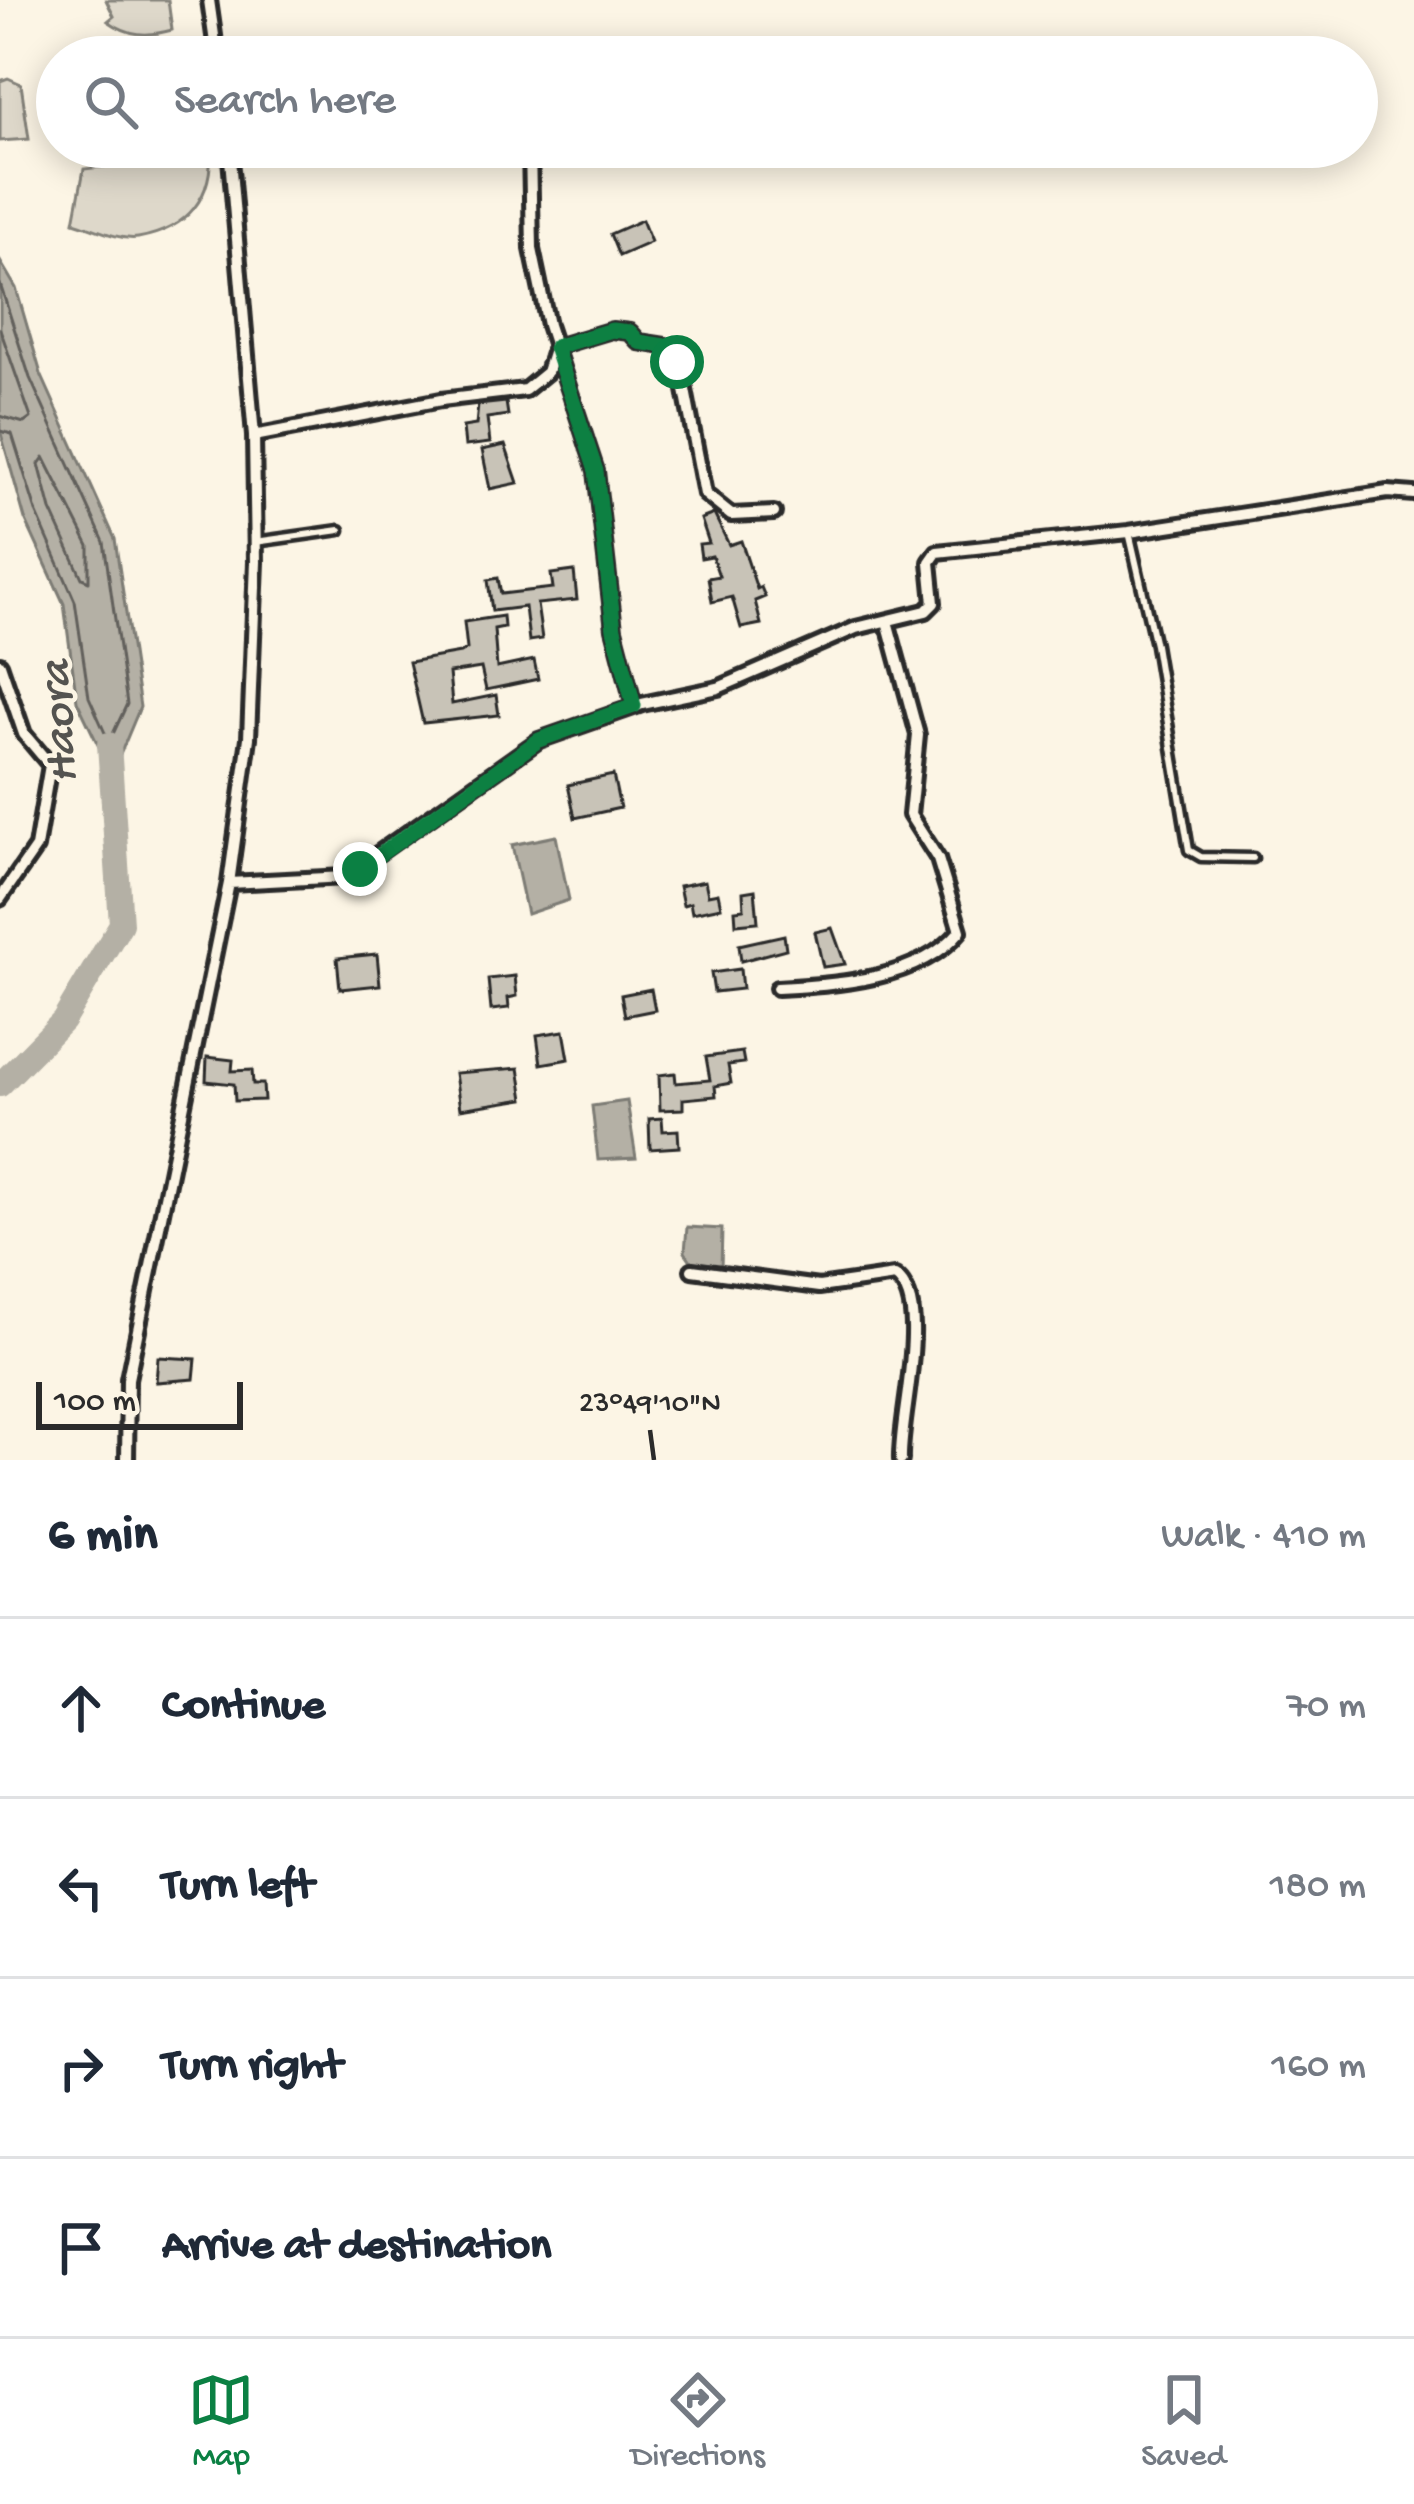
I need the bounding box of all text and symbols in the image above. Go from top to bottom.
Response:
search box [36,36,1378,168]
icon: search [78,69,144,135]
text: Search here [174,76,396,129]
route start [650,335,704,389]
water label: Haora [30,657,96,785]
route end [333,842,387,896]
scale bar [36,1376,243,1429]
text: 100 m [54,1384,136,1422]
text: 23°49'10"N [579,1388,721,1423]
text: 6 min [48,1508,157,1568]
text: Walk · 410 m [1161,1515,1366,1561]
icon: ahead [48,1675,114,1741]
text: Continue [162,1681,325,1734]
text: 70 m [1287,1685,1366,1731]
icon: left [48,1855,114,1921]
text: Turn left [162,1861,314,1914]
text: 180 m [1270,1865,1366,1911]
icon: right [48,2035,114,2101]
text: Turn right [162,2041,342,2094]
text: 160 m [1271,2045,1366,2091]
icon: arrive [48,2215,114,2281]
text: Arrive at destination [162,2221,551,2274]
tab: Map [188,2367,254,2477]
tab: Directions [631,2367,765,2477]
tab: Saved [1141,2367,1226,2477]

